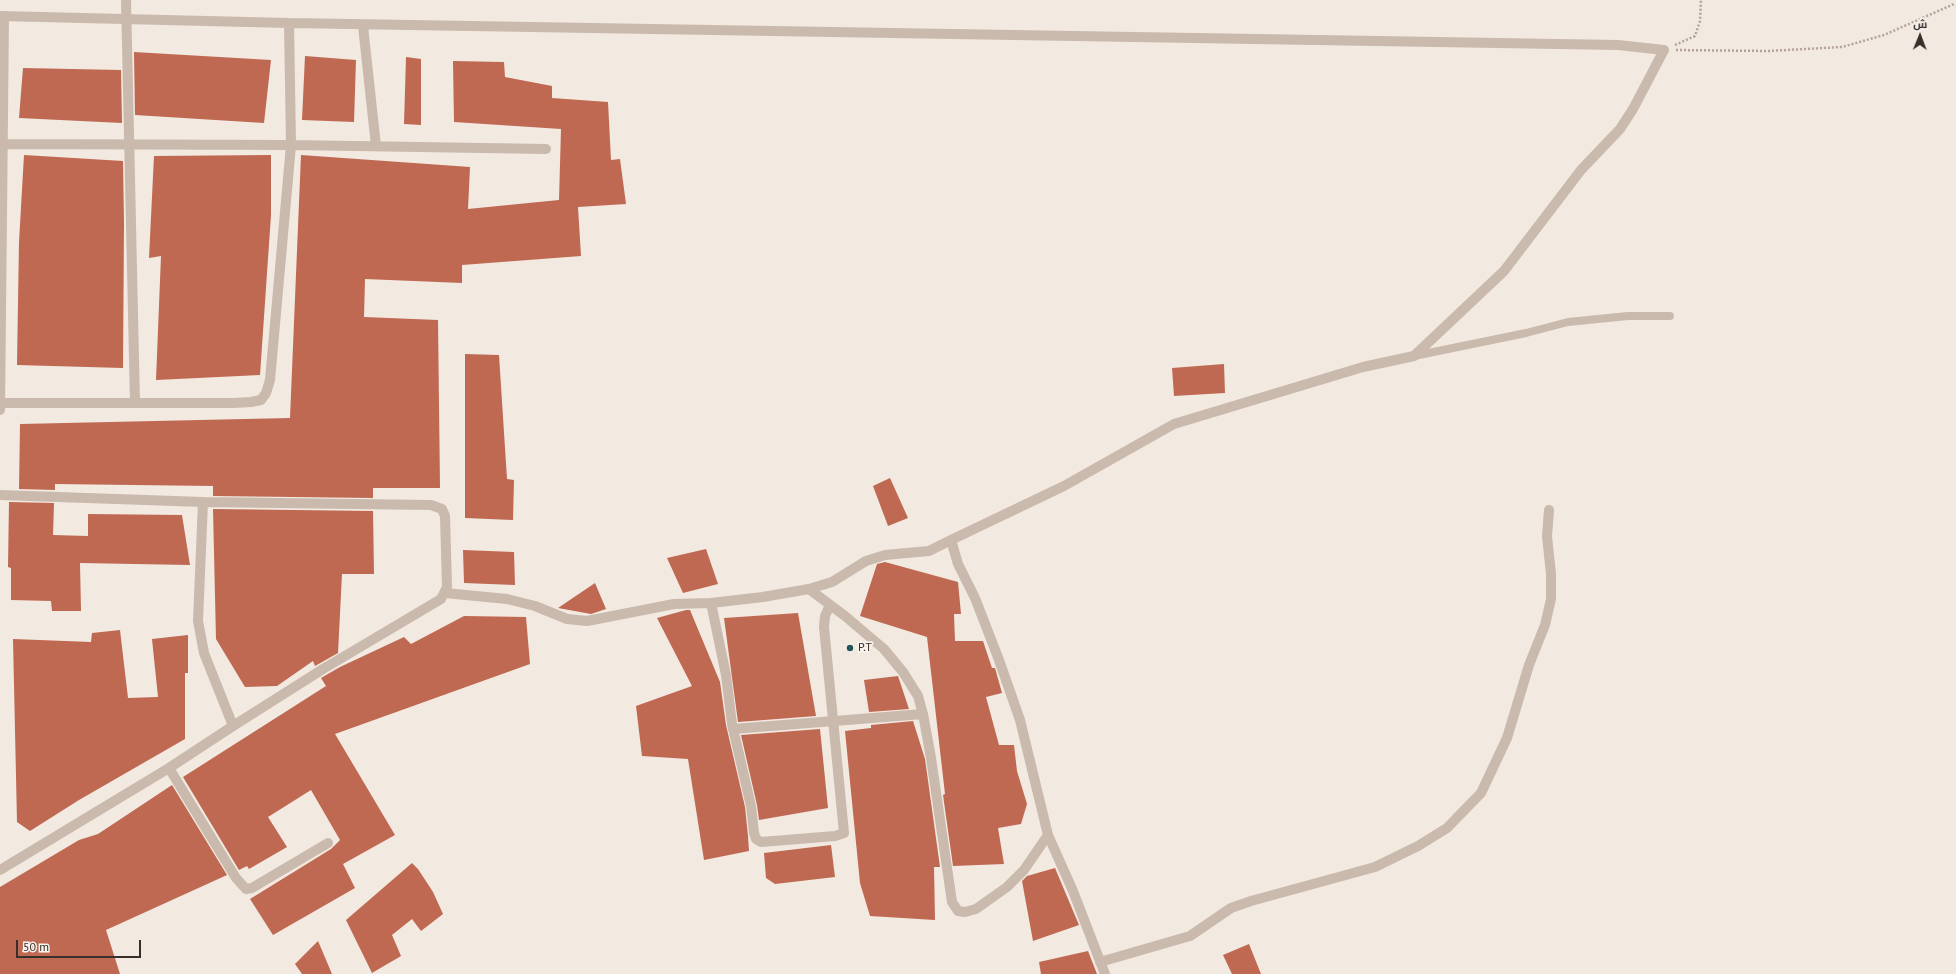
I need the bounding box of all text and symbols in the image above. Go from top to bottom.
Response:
north arrow [1900,16,1940,56]
text: ش [1913,17,1927,31]
place label: P.T [858,641,872,655]
marker: P.T [845,643,855,653]
scale bar [18,932,143,958]
text: 50 m [23,939,49,954]

